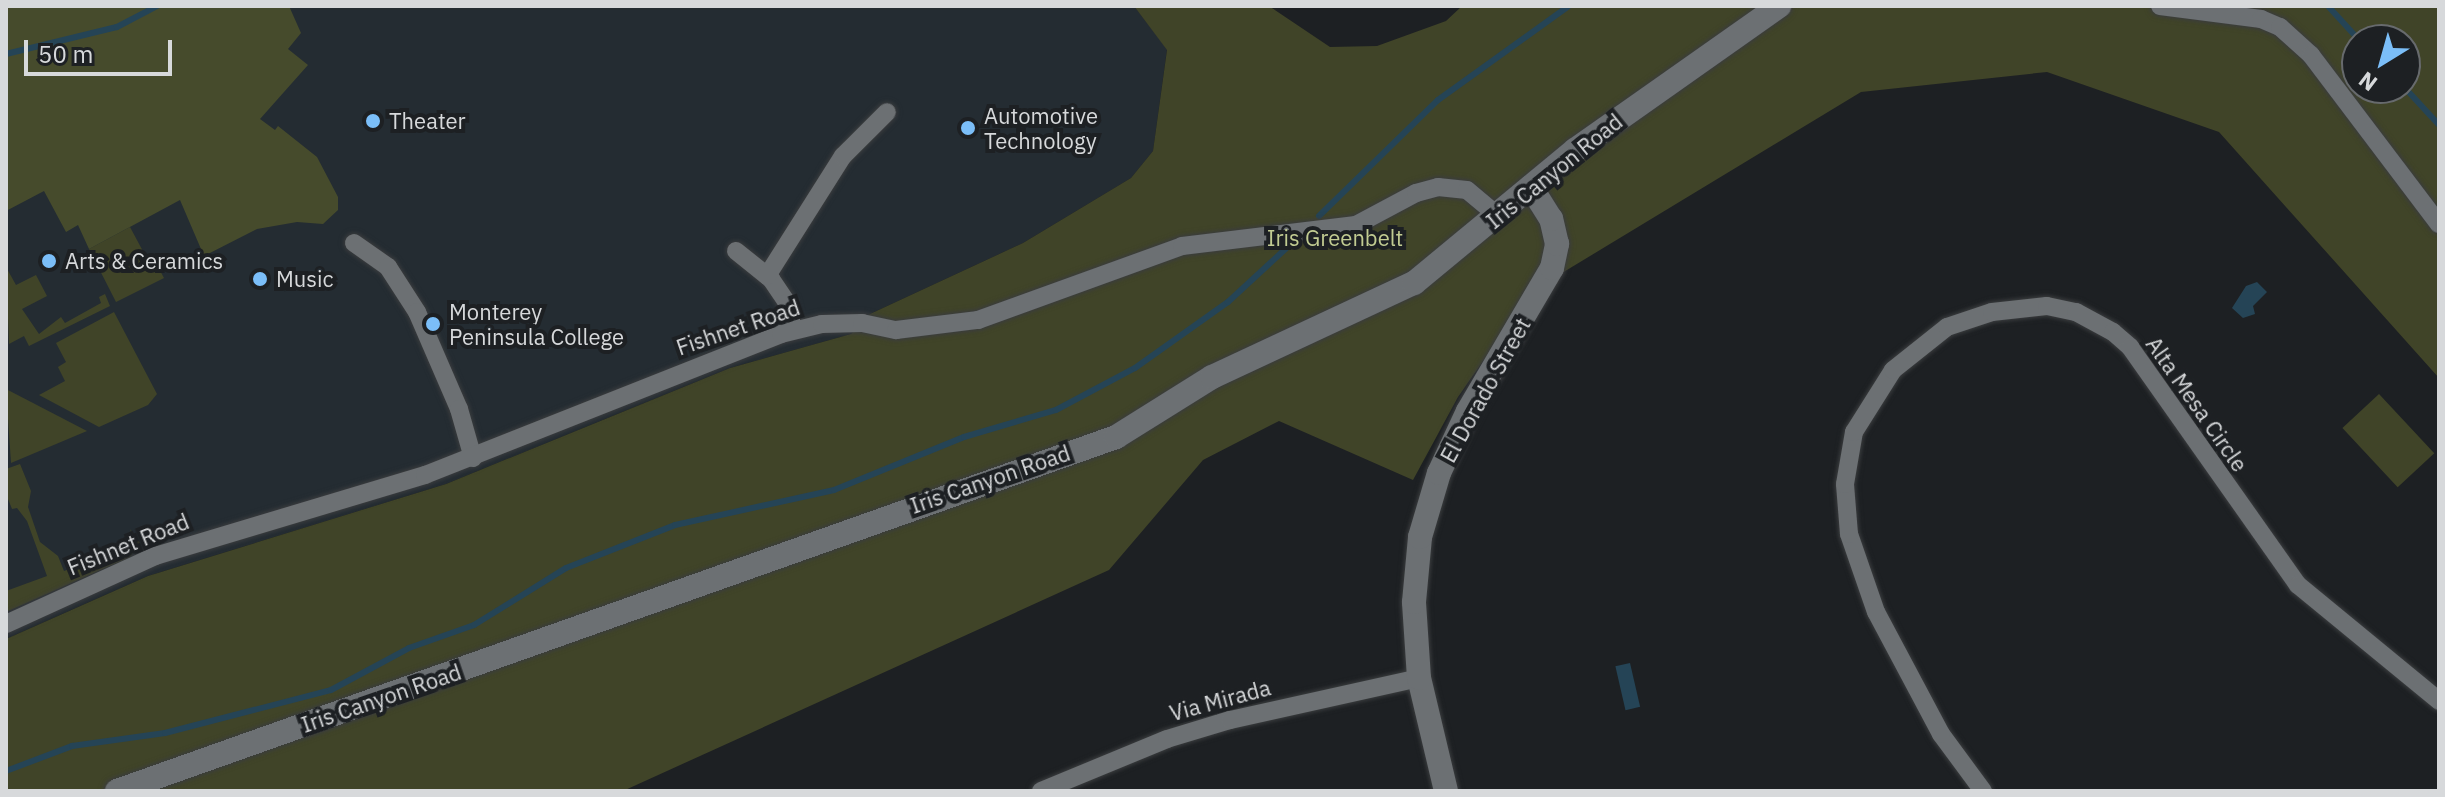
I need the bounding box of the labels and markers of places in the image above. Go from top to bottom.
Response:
place label: Automotive Technology [984,102,1098,154]
place label: Theater [389,108,466,134]
marker: Theater [364,112,382,130]
marker: Automotive Technology [959,119,977,137]
place label: Arts & Ceramics [65,248,223,274]
marker: Arts & Ceramics [40,252,58,270]
place label: Music [276,266,334,292]
marker: Music [251,270,269,288]
place label: Monterey Peninsula College [449,298,624,350]
marker: Monterey Peninsula College [424,315,442,333]

